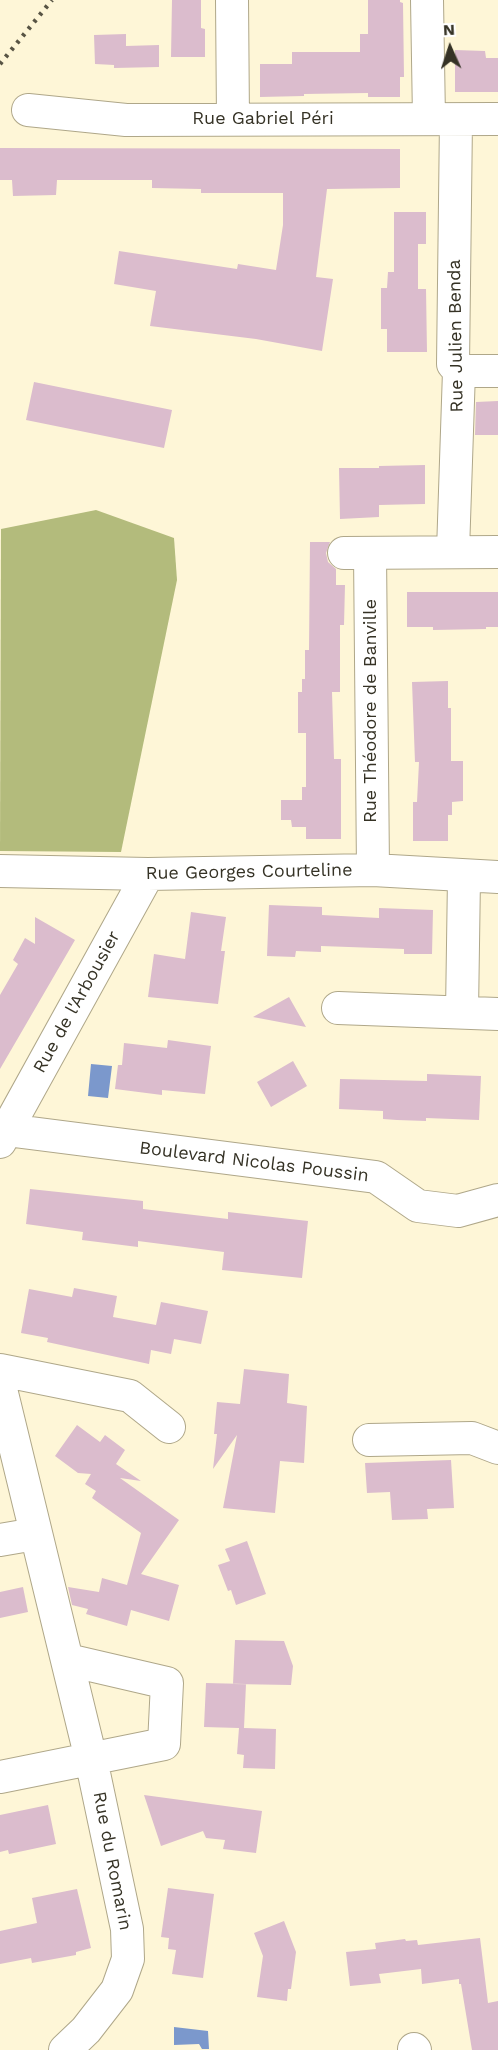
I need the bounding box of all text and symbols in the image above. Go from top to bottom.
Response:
north arrow [420,18,480,78]
text: N [443,20,455,39]
street label: Rue Gabriel Péri [192,108,334,130]
street label: Rue Julien Benda [444,259,468,413]
street label: Rue Théodore de Banville [360,599,382,823]
street label: Rue Georges Courteline [145,859,353,885]
street label: Rue de l'Arbousier [29,927,125,1077]
street label: Boulevard Nicolas Poussin [138,1137,370,1187]
street label: Rue du Romarin [88,1790,136,1932]

